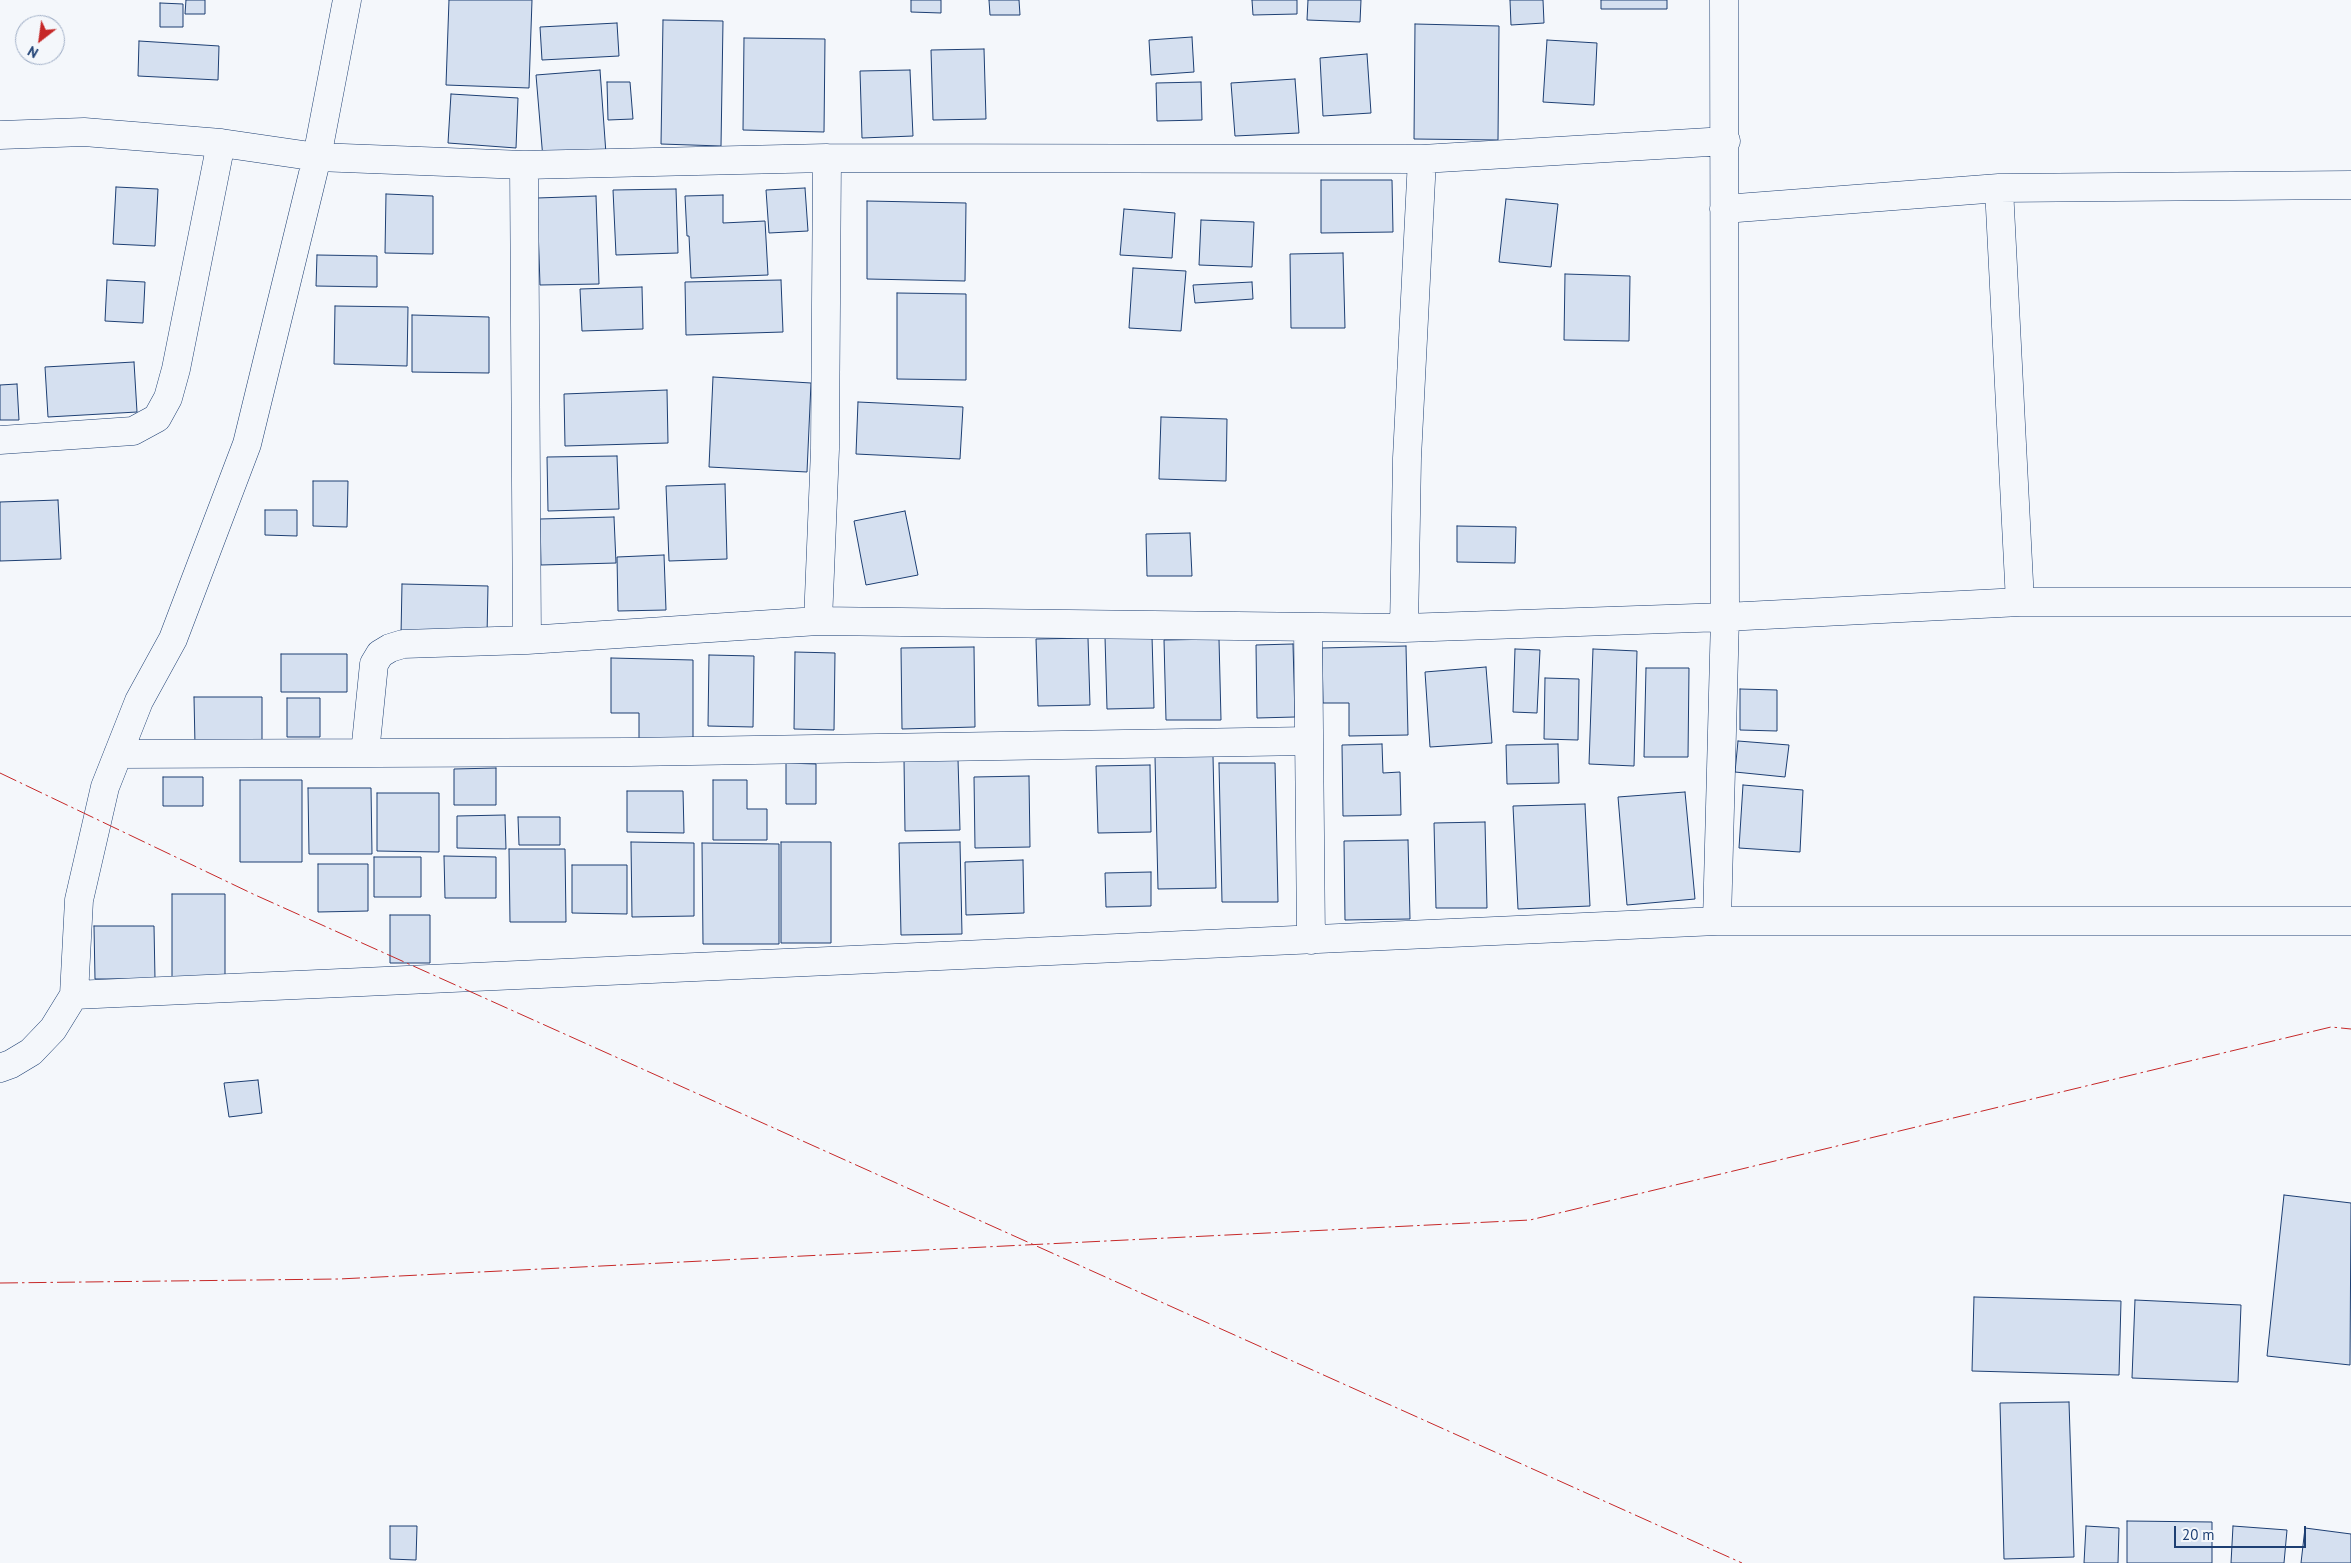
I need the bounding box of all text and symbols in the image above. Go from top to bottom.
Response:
north arrow [15,15,65,65]
text: N [25,42,41,62]
scale bar [2176,1516,2308,1548]
text: 20 m [2182,1525,2215,1544]

